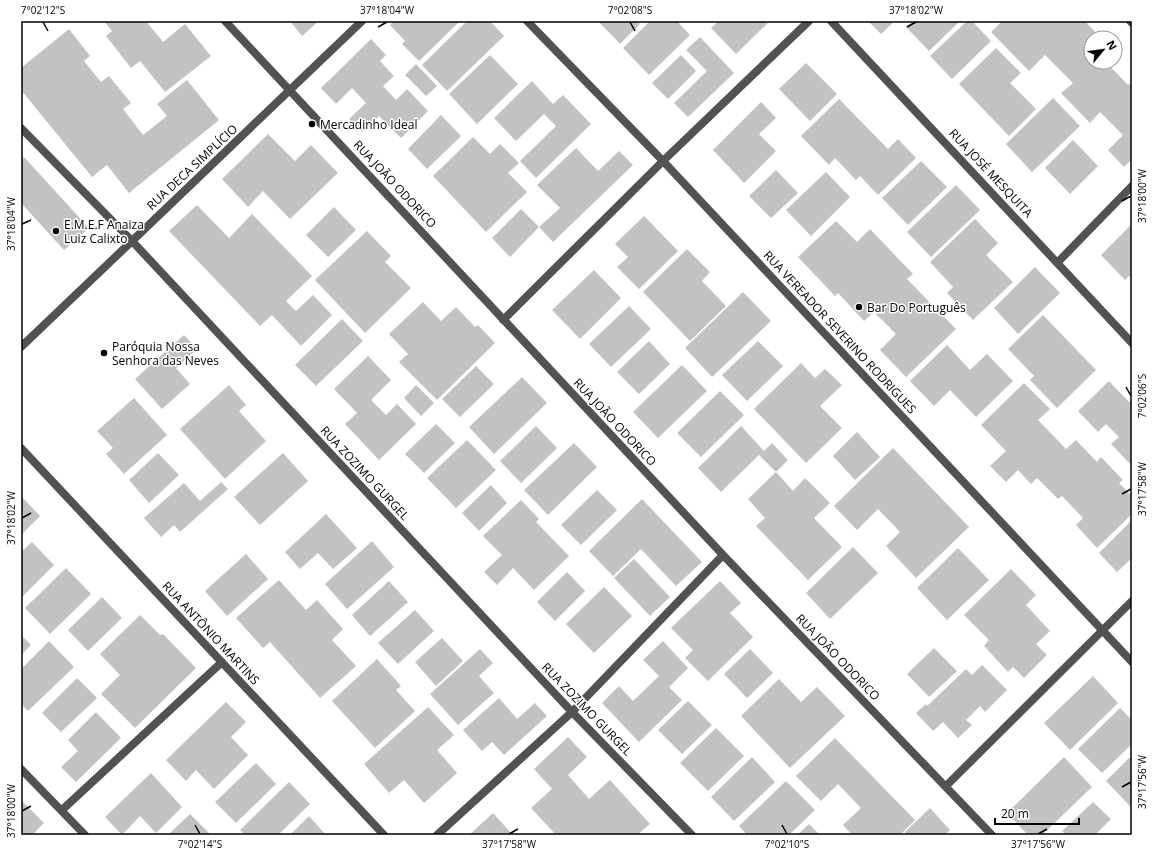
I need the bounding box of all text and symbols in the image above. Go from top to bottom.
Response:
text: 7°02'12"S [21,3,65,17]
text: 37°18'04"W [360,3,415,17]
text: 7°02'08"S [608,3,652,17]
text: 37°18'02"W [889,3,944,17]
north arrow [1083,30,1123,70]
text: N [1103,37,1121,52]
place label: Mercadinho Ideal [320,116,417,133]
marker: Mercadinho Ideal [307,119,317,129]
street label: RUA DECA SIMPLÍCIO [143,120,241,214]
street label: RUA JOSÉ MESQUITA [945,125,1037,221]
street label: RUA JOÃO ODORICO [350,136,440,232]
text: 37°18'00"W [1135,168,1149,223]
text: 37°18'04"W [4,196,18,251]
place label: E.M.E.F Anaiza Luiz Calixto [64,216,144,247]
marker: E.M.E.F Anaiza Luiz Calixto [51,226,61,236]
street label: RUA VEREADOR SEVERINO RODRIGUES [760,247,920,417]
place label: Bar Do Português [867,299,966,316]
marker: Bar Do Português [854,302,864,312]
place label: Paróquia Nossa Senhora das Neves [112,338,219,369]
marker: Paróquia Nossa Senhora das Neves [99,348,109,358]
street label: RUA JOÃO ODORICO [570,374,660,470]
text: 7°02'06"S [1135,374,1149,418]
street label: RUA ZOZIMO GURGEL [317,422,413,524]
text: 37°17'58"W [1135,461,1149,516]
text: 37°18'02"W [4,490,18,545]
street label: RUA ANTÔNIO MARTINS [159,578,263,688]
street label: RUA JOÃO ODORICO [792,610,884,704]
street label: RUA ZOZIMO GURGEL [538,659,636,759]
text: 37°17'56"W [1135,754,1149,809]
text: 37°18'00"W [4,783,18,838]
scale bar [995,800,1079,826]
text: 20 m [1001,805,1029,822]
text: 7°02'14"S [178,837,222,851]
text: 37°17'58"W [482,837,537,851]
text: 7°02'10"S [765,837,809,851]
text: 37°17'56"W [1011,837,1066,851]

